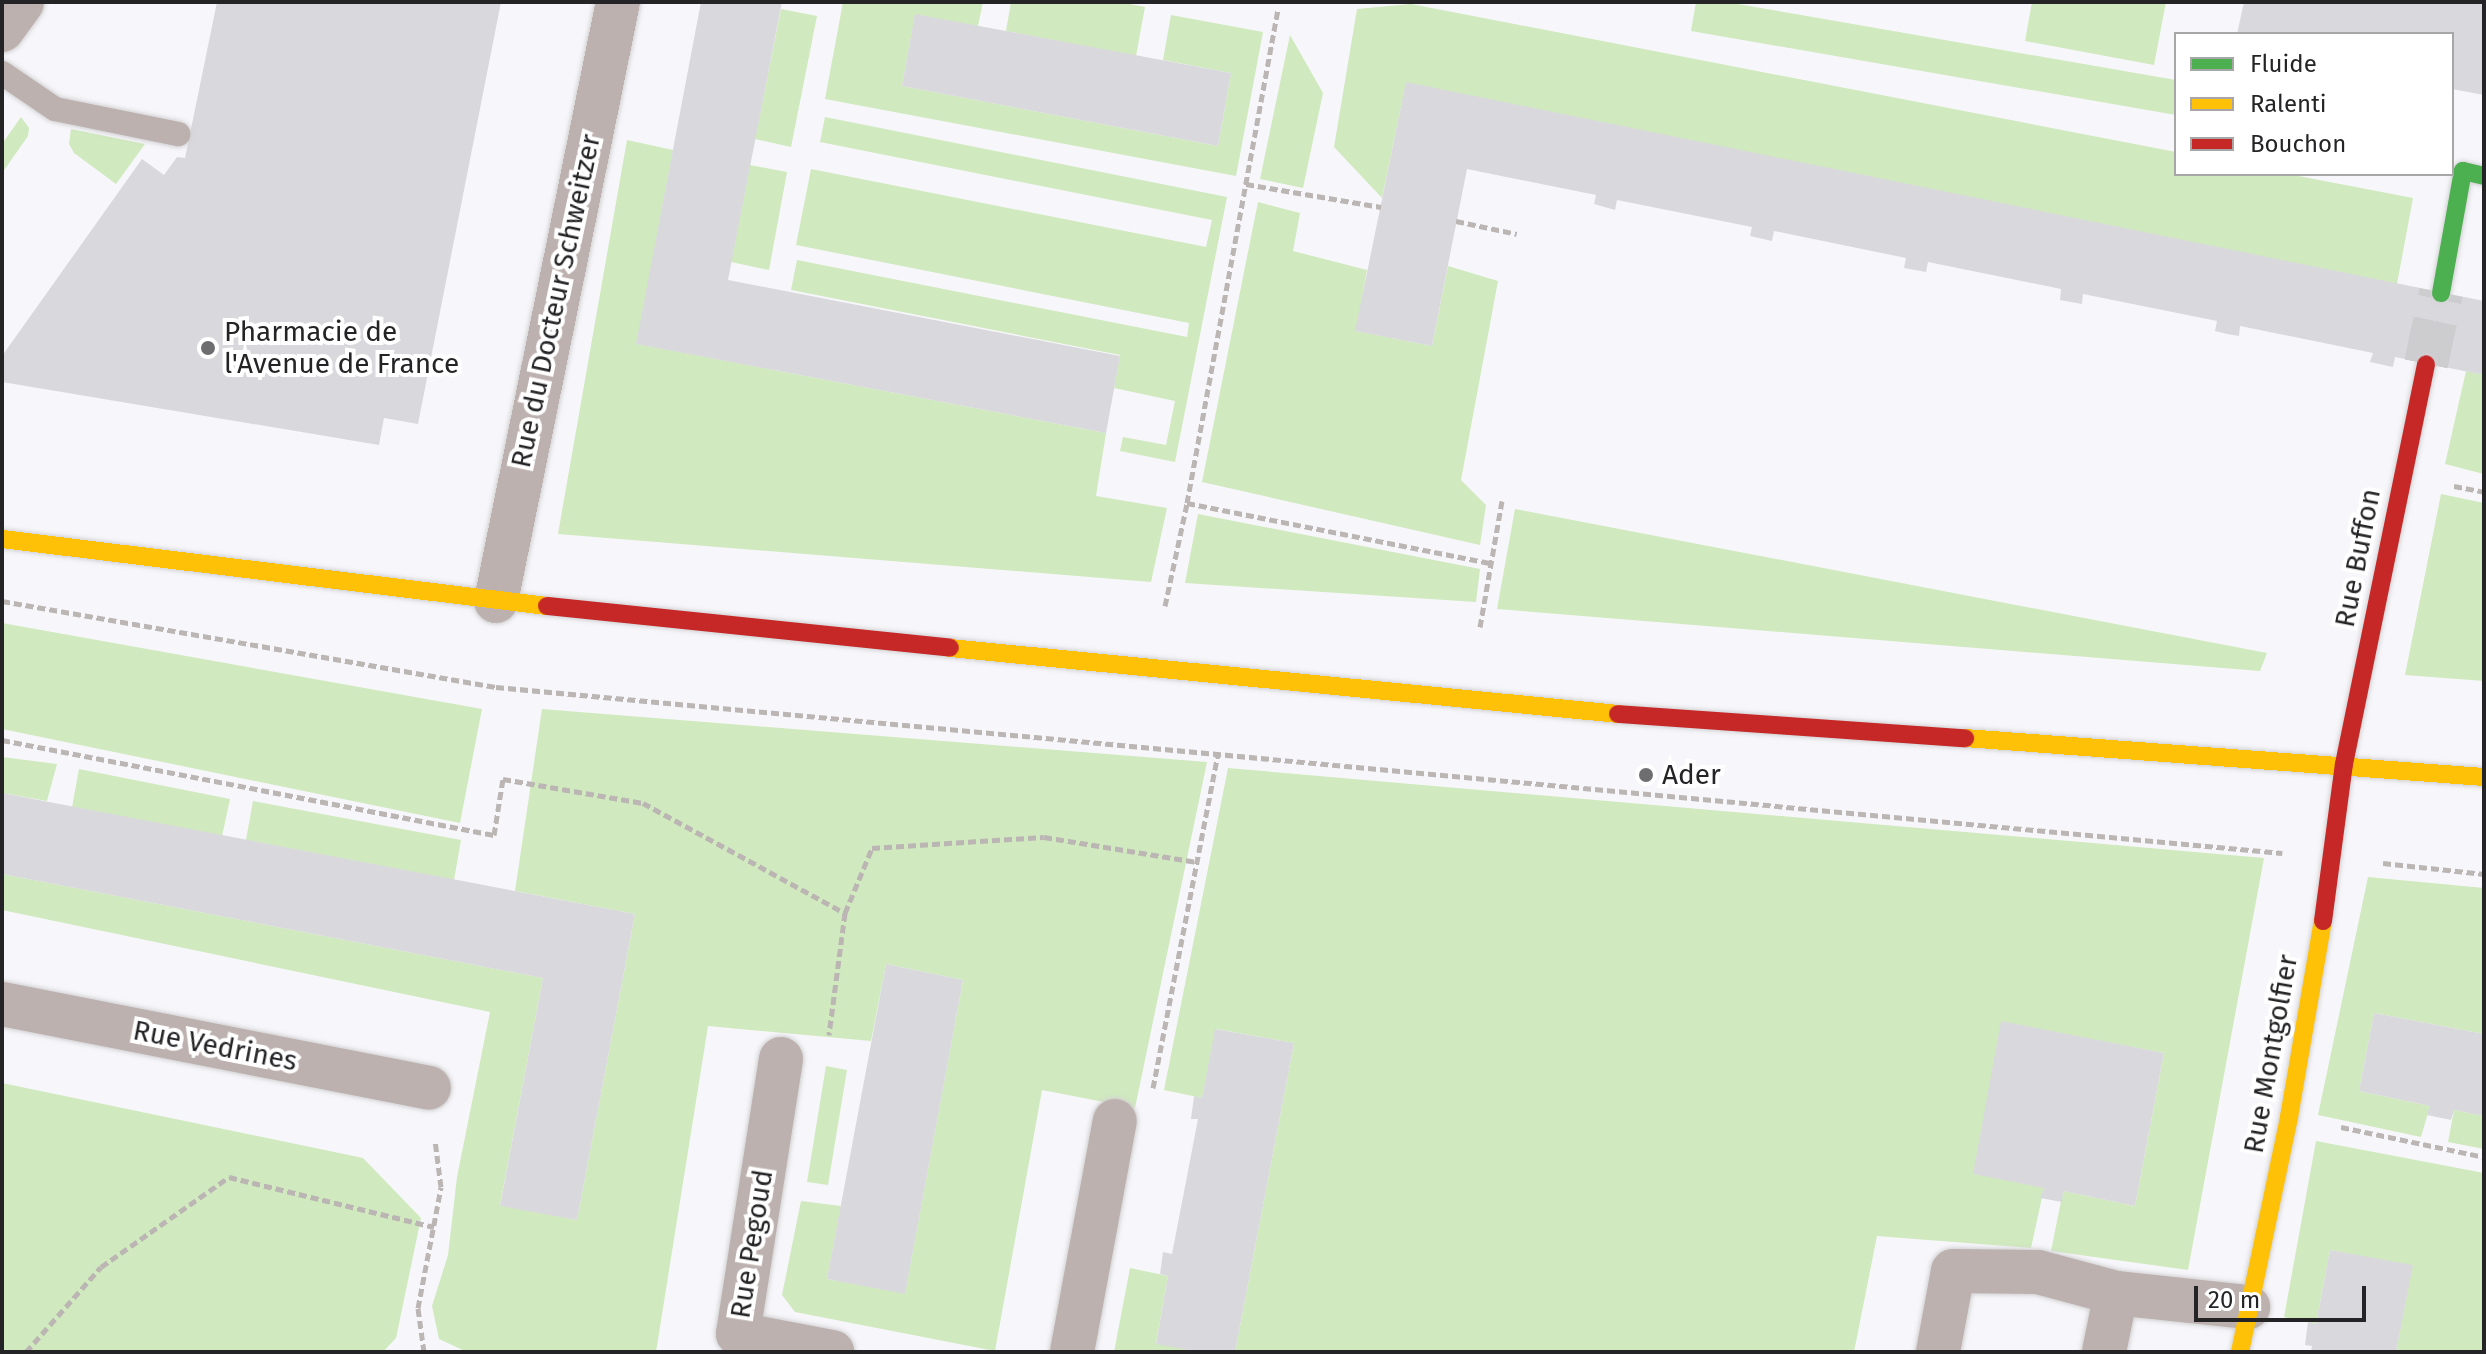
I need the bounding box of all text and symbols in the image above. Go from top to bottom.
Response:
legend [2174,32,2454,176]
text: Fluide [2250,50,2317,78]
text: Ralenti [2250,90,2327,118]
text: Bouchon [2250,130,2346,158]
street label: Rue du Docteur Schweitzer [504,131,608,471]
place label: Pharmacie de l'Avenue de France [224,315,459,381]
marker: Pharmacie de l'Avenue de France [199,339,217,357]
street label: Rue Buffon [2328,486,2388,630]
place label: Ader [1662,758,1721,792]
marker: Ader [1637,766,1655,784]
street label: Rue Montgolfier [2237,952,2305,1156]
street label: Rue Vedrines [130,1014,300,1078]
street label: Rue Pegoud [724,1167,780,1321]
scale bar [2198,1270,2370,1320]
text: 20 m [2208,1286,2260,1314]

